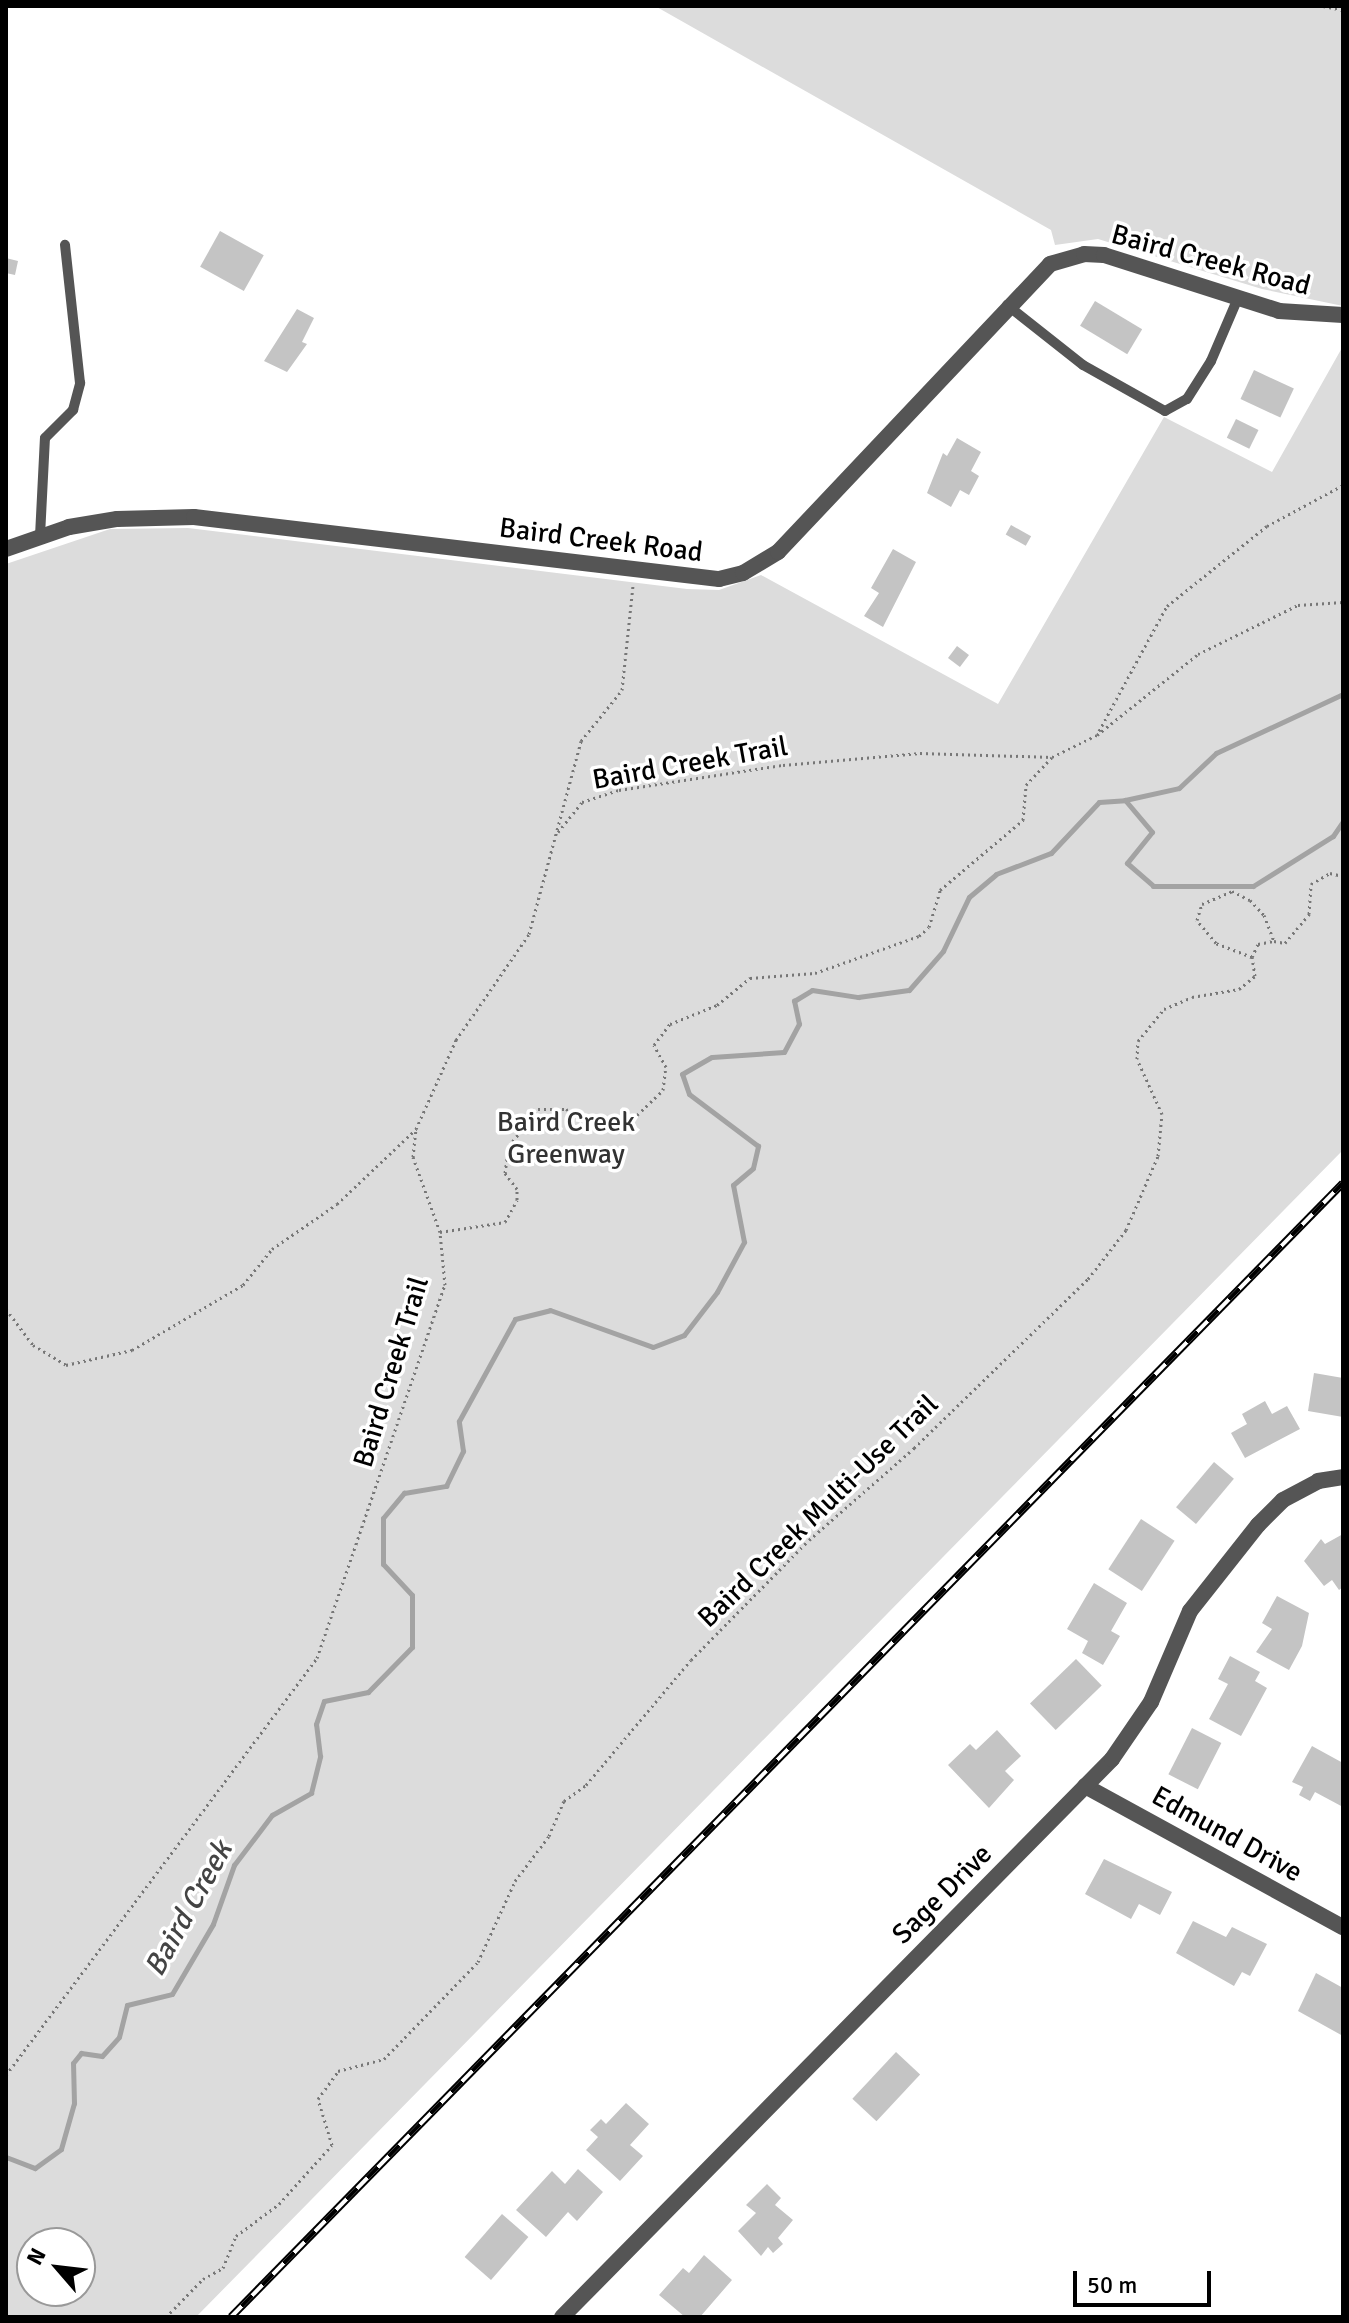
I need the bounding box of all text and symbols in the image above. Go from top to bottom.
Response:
street label: Baird Creek Road [1108,217,1314,303]
street label: Baird Creek Road [497,511,705,569]
street label: Baird Creek Trail [590,729,790,797]
park label: Baird Creek Greenway [497,1105,635,1171]
street label: Baird Creek Trail [346,1273,436,1471]
street label: Baird Creek Multi-Use Trail [691,1387,945,1635]
street label: Edmund Drive [1146,1779,1308,1889]
water label: Baird Creek [137,1835,241,1983]
street label: Sage Drive [885,1837,999,1951]
north arrow [16,2227,96,2307]
text: N [21,2243,52,2270]
scale bar [1077,2255,1215,2305]
text: 50 m [1087,2270,1137,2300]

